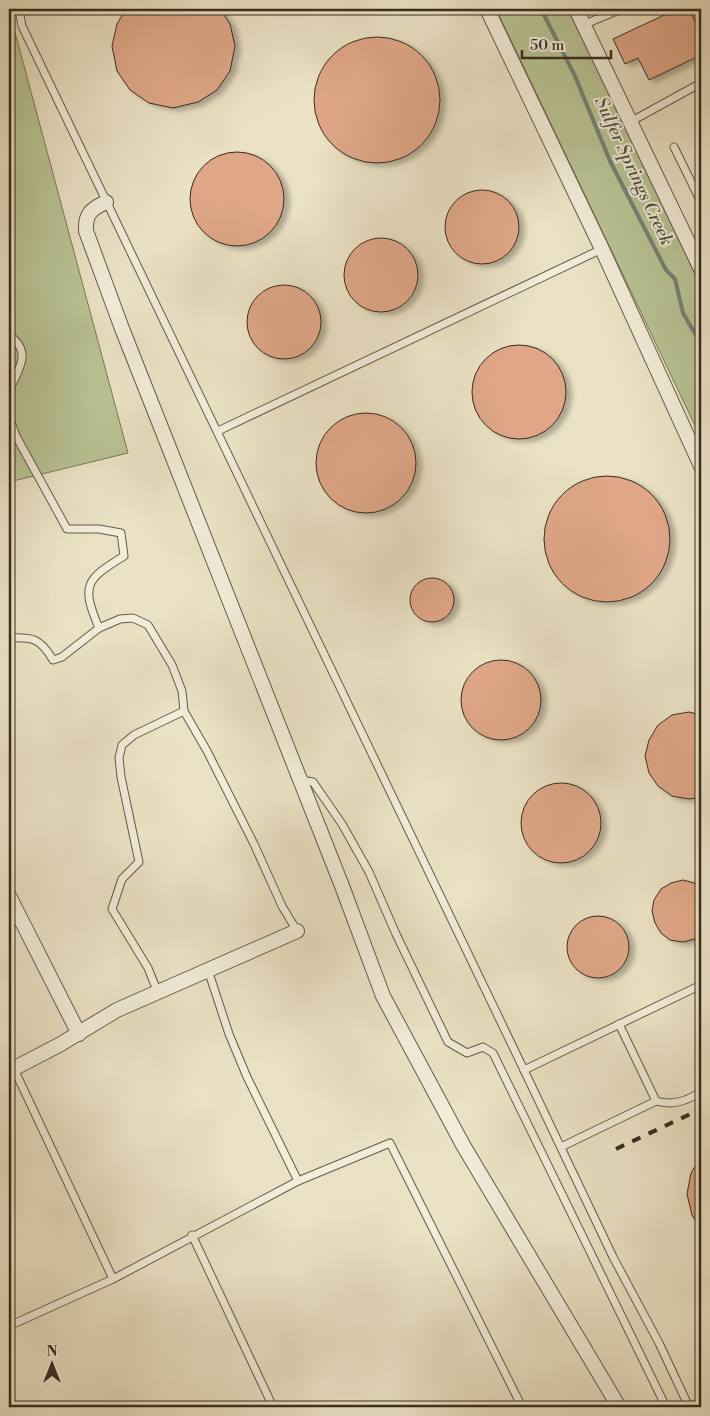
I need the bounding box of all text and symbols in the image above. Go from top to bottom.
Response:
scale bar [522,28,611,60]
text: 50 m [530,36,564,55]
water label: Sulfer Springs Creek [589,93,678,249]
north arrow [28,1338,78,1388]
text: N [46,1343,58,1361]

